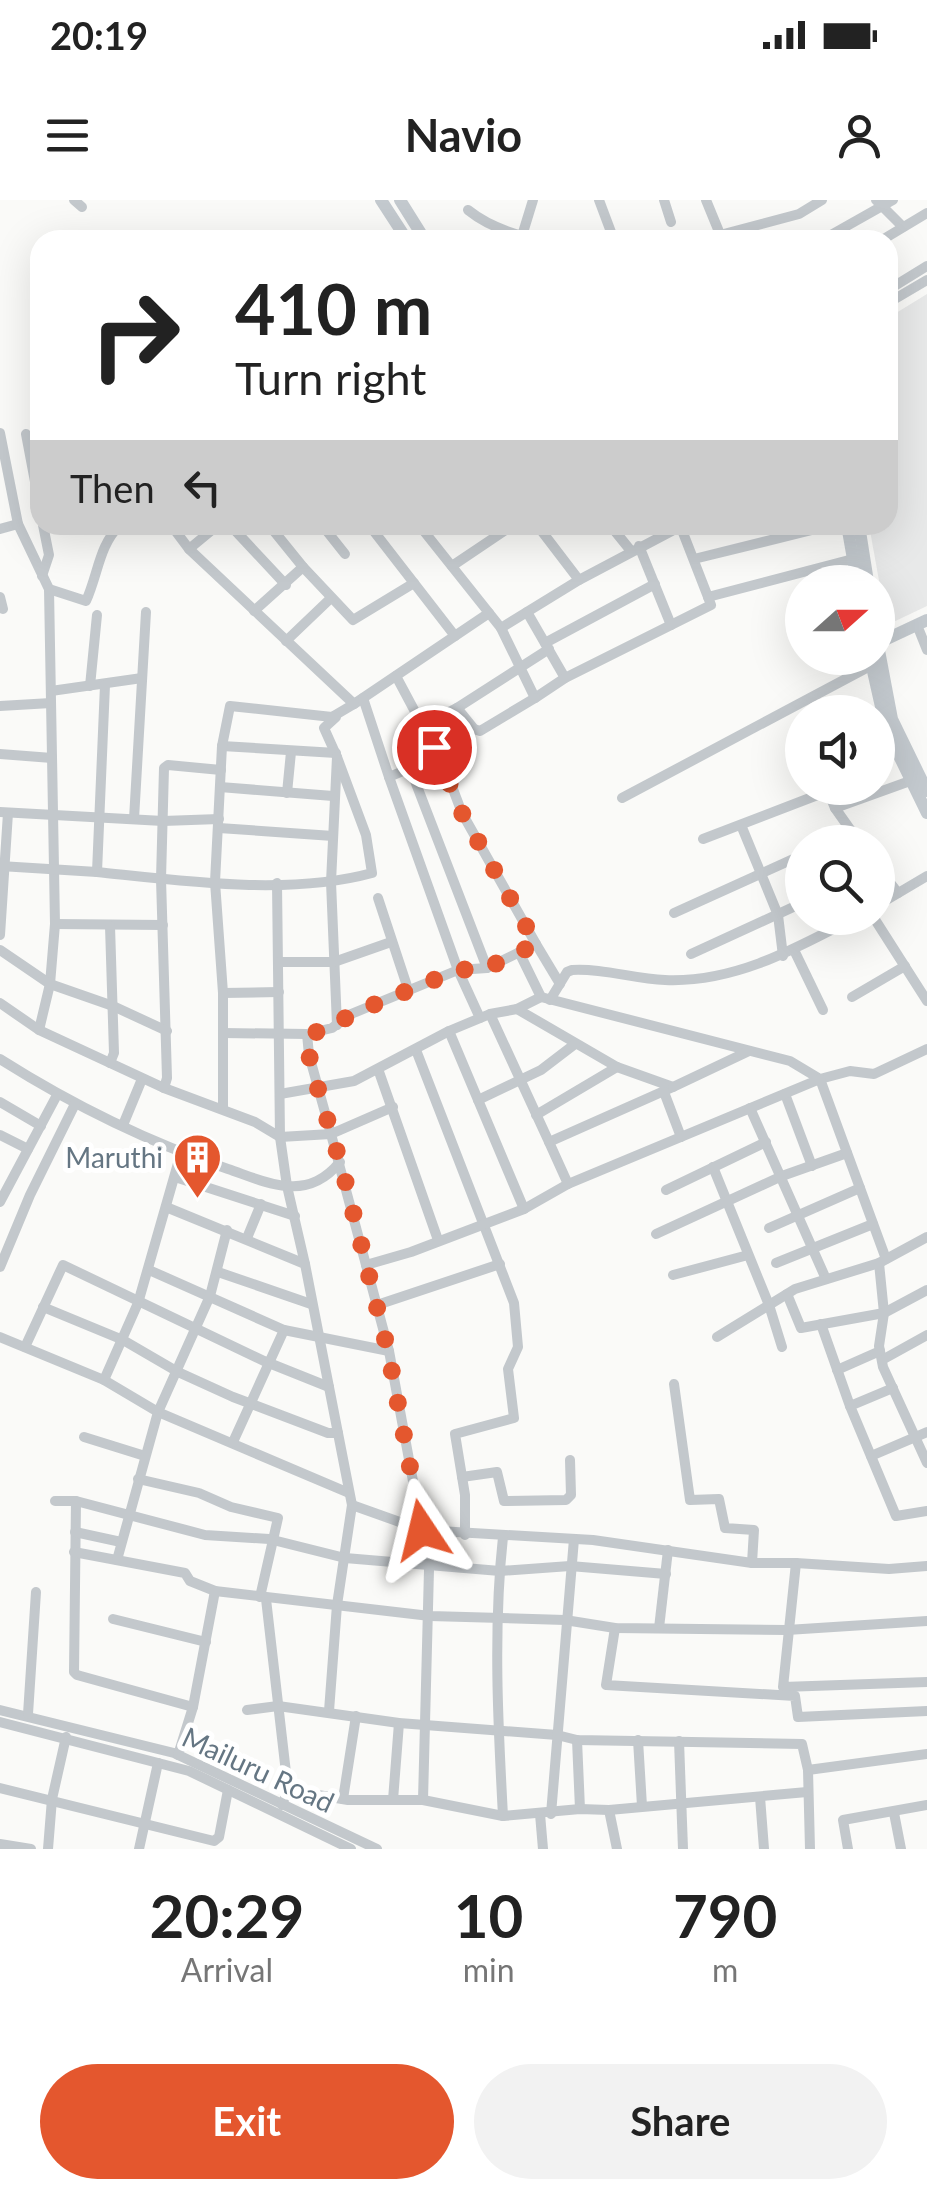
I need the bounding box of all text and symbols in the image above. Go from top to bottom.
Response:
text: 20:19 [50,12,148,58]
icon: menu [40,108,95,163]
text: Navio [405,108,522,162]
icon: person [832,108,887,163]
text: 410 m [235,266,432,350]
icon: right [70,270,200,400]
text: Turn right [235,351,426,405]
icon: left [175,460,230,515]
text: Then [70,465,155,511]
north arrow [785,565,895,675]
map controls [785,565,895,935]
button: sound [785,695,895,805]
pin [392,705,477,790]
icon: arrive [407,720,462,775]
button: search [785,825,895,935]
building icon: Maruthi [172,1132,224,1200]
place label: Maruthi [65,1140,163,1174]
position arrow [370,1478,474,1582]
street label: Mailuru Road [177,1719,340,1819]
text: 20:29 [150,1879,304,1951]
text: 10 [454,1879,523,1951]
text: 790 [673,1879,777,1951]
text: Arrival [181,1950,273,1989]
text: min [463,1950,515,1989]
text: m [712,1950,738,1989]
button: Exit [40,2064,454,2179]
button: Share [474,2064,887,2179]

